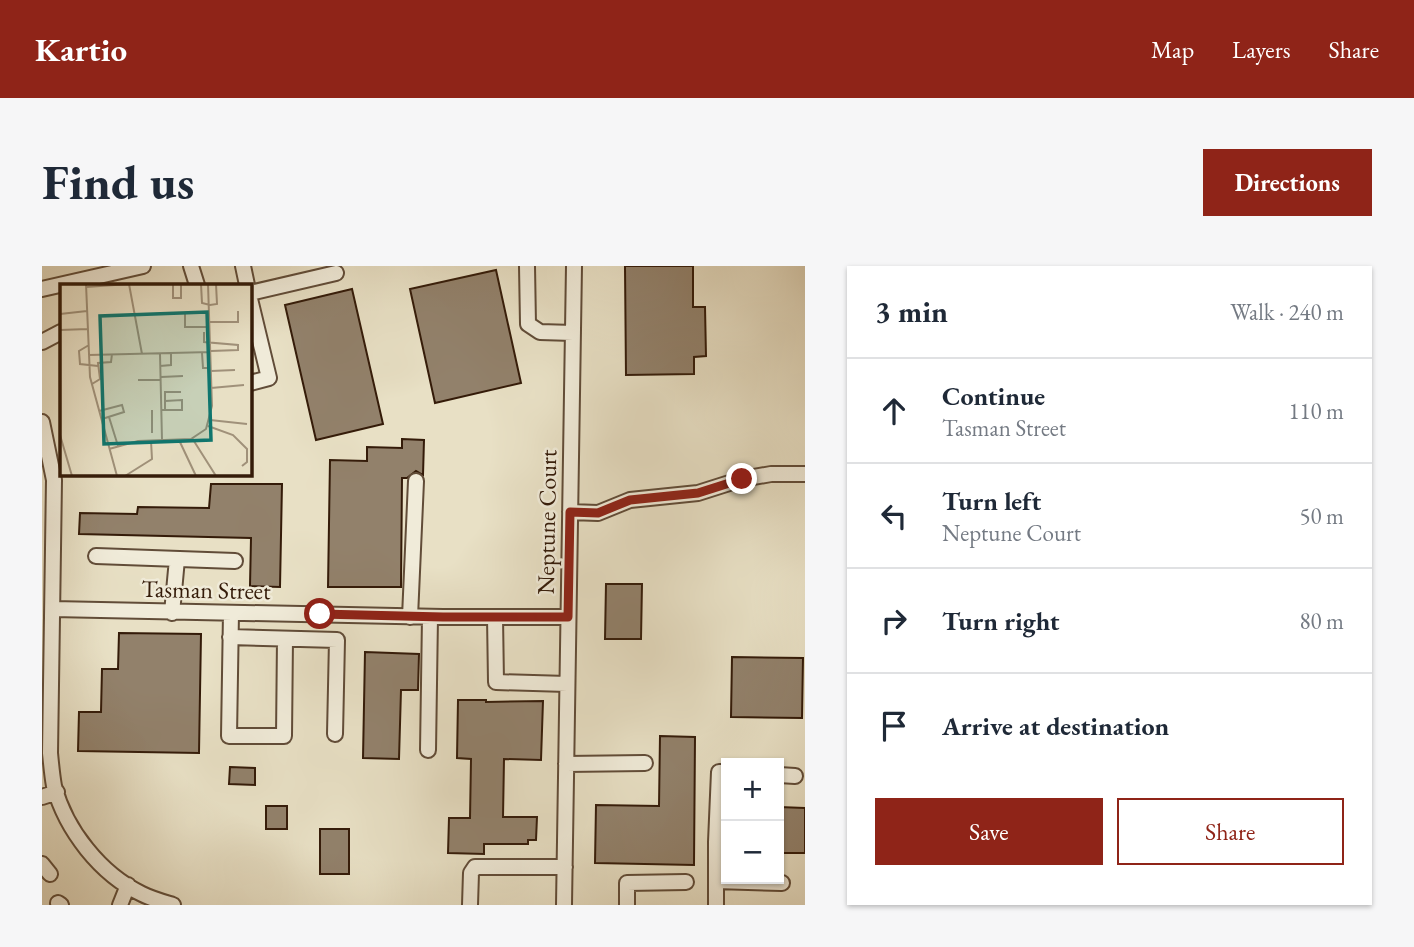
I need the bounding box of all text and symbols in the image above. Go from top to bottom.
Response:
text: Kartio [35,28,127,71]
text: Map [1151,34,1194,65]
text: Layers [1232,34,1291,65]
text: Share [1329,34,1379,65]
button: Directions [1203,149,1372,216]
text: Find us [42,150,194,214]
inset map [60,284,252,476]
text: 3 min [875,292,948,331]
text: Walk · 240 m [1230,297,1344,327]
text: Continue [942,379,1045,413]
icon: ahead [875,392,913,430]
text: 110 m [1288,396,1344,426]
text: Tasman Street [942,413,1066,443]
street label: Neptune Court [530,449,563,595]
route end [726,463,757,494]
text: Turn left [942,484,1041,518]
icon: left [875,497,913,535]
text: 50 m [1299,501,1344,531]
text: Neptune Court [942,518,1081,548]
street label: Tasman Street [141,573,271,606]
route start [304,598,335,629]
icon: right [875,602,913,640]
text: Turn right [942,604,1060,638]
text: 80 m [1299,606,1344,636]
icon: arrive [875,707,913,745]
text: Arrive at destination [942,709,1169,743]
map controls [721,758,784,884]
button: + [721,758,784,821]
button: Save [875,798,1103,865]
button: Share [1117,798,1344,865]
button: − [721,821,784,884]

